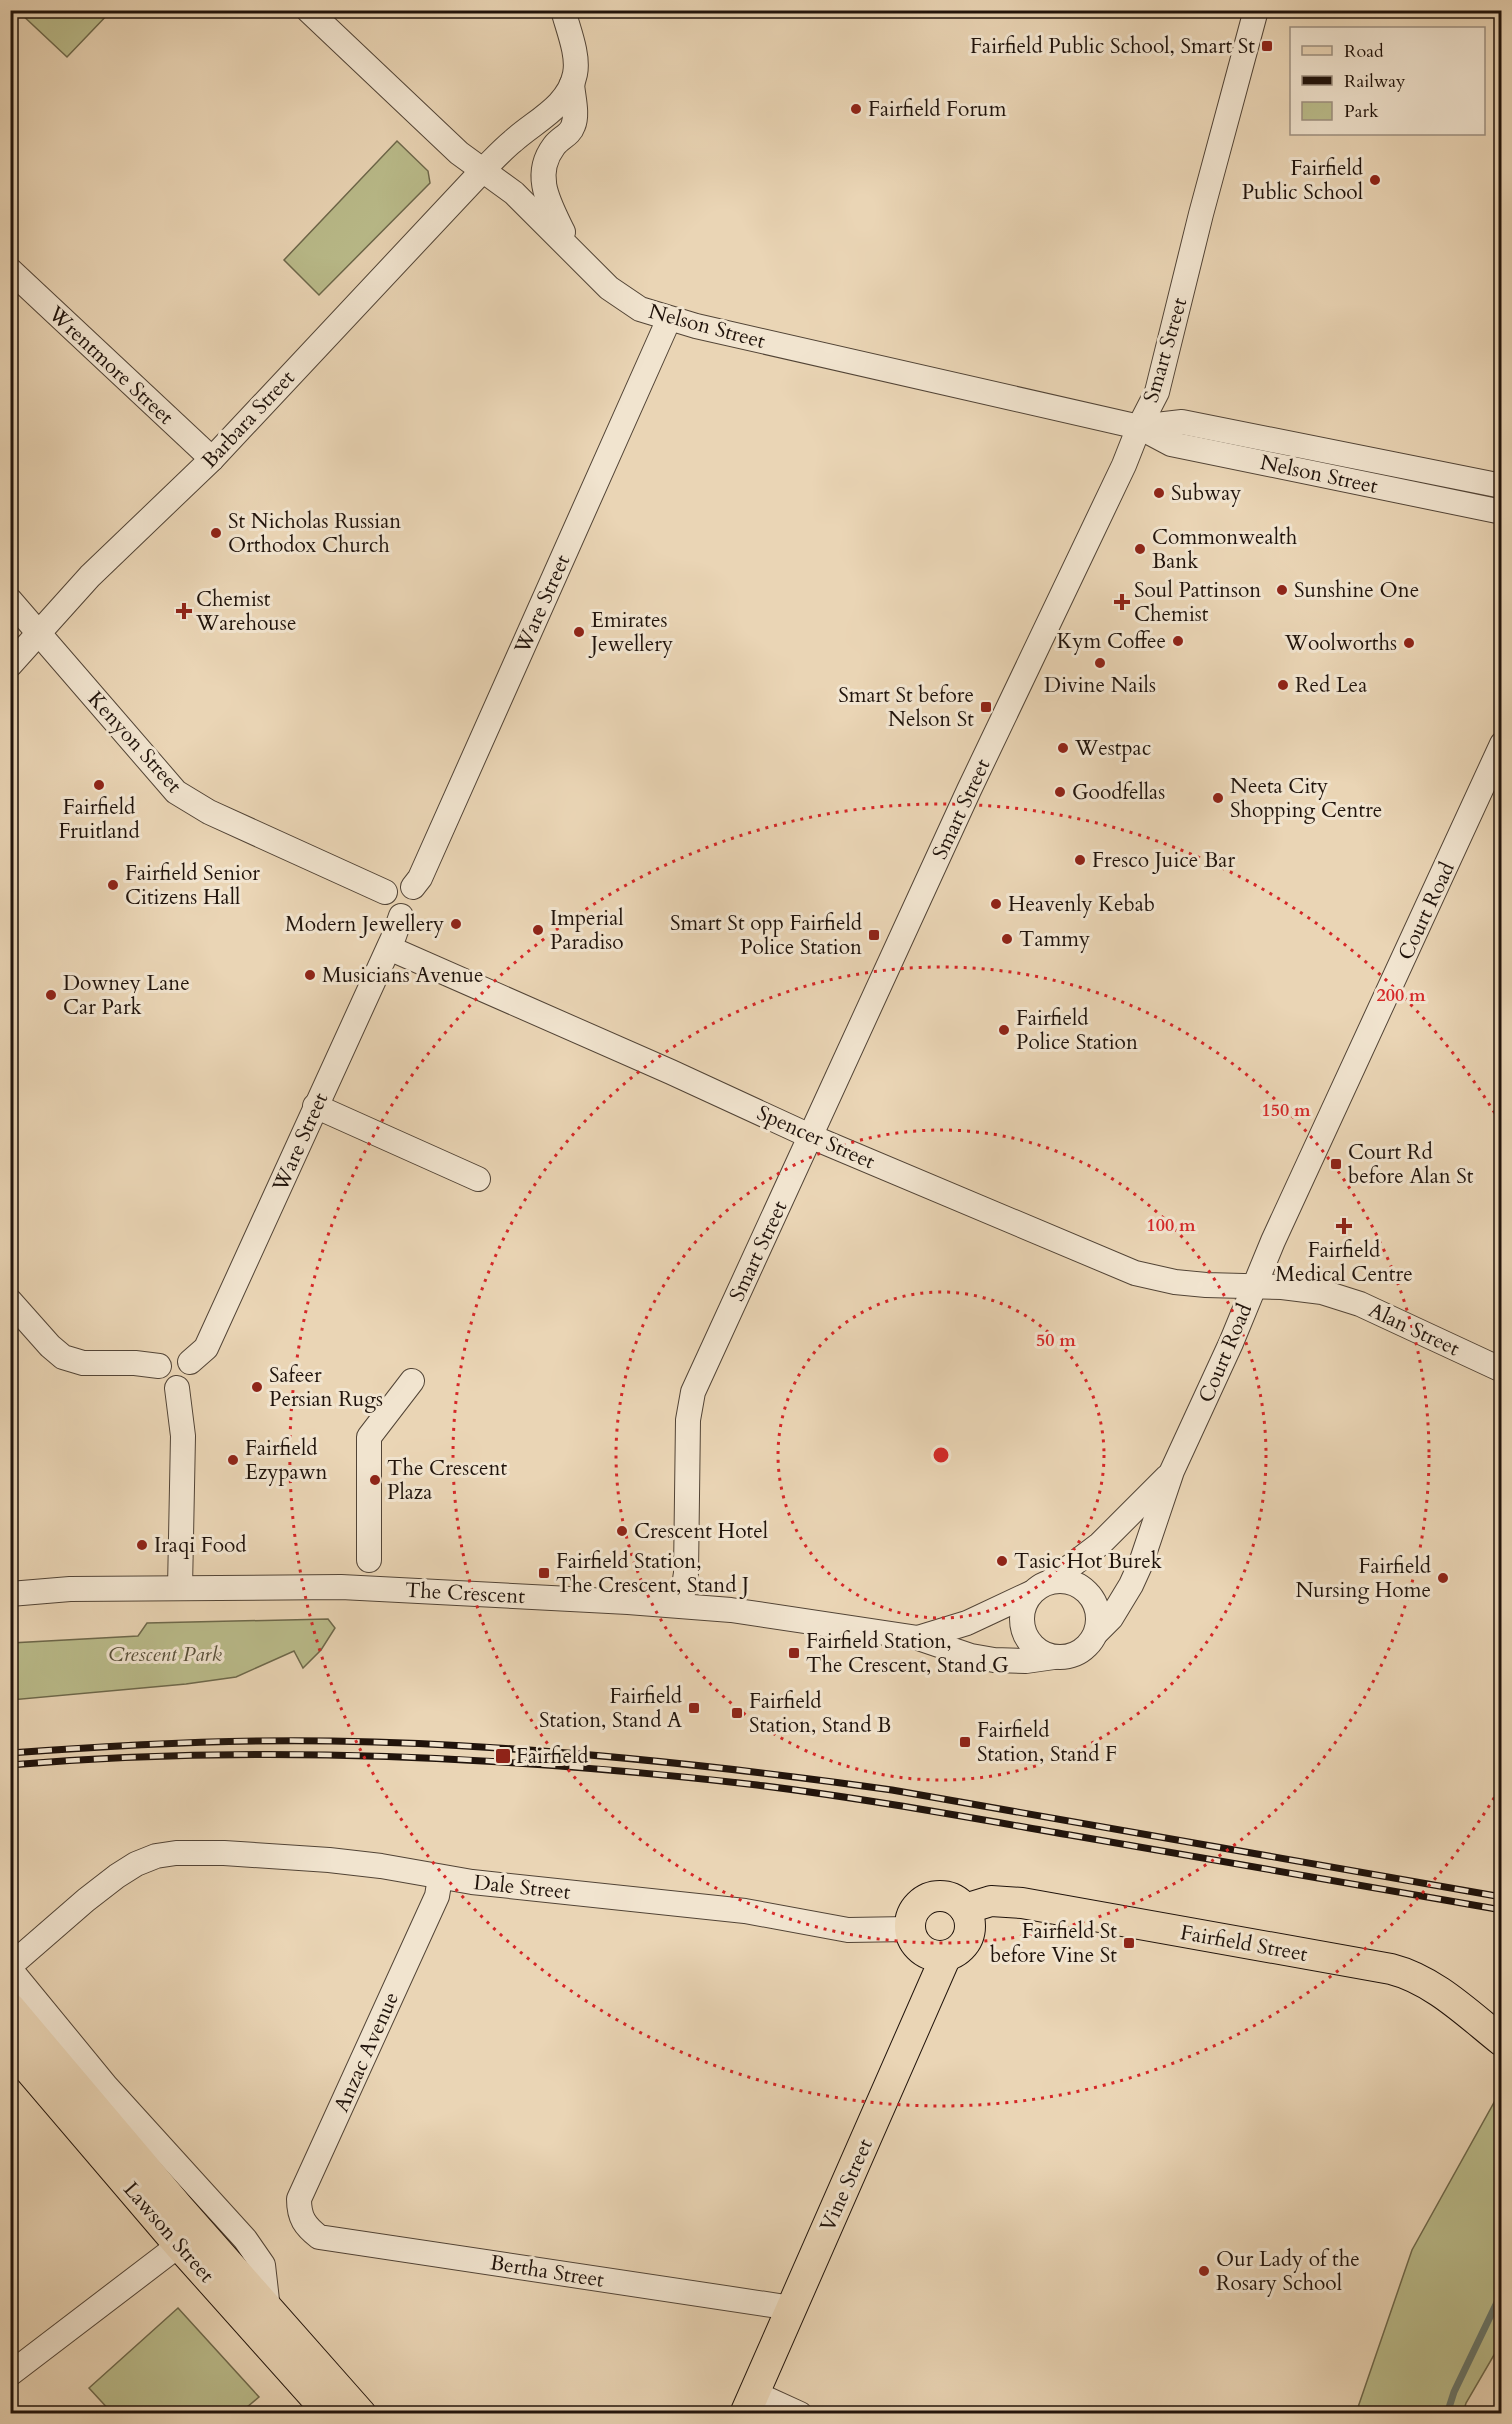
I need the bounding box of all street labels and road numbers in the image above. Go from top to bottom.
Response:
street label: Smart Street [1137,294,1194,406]
street label: Nelson Street [646,297,769,356]
street label: Wrentmore Street [41,299,180,431]
street label: Barbara Street [195,364,302,475]
street label: Nelson Street [1258,448,1381,501]
street label: Ware Street [507,550,577,659]
street label: Kenyon Street [81,685,188,800]
street label: Smart Street [926,754,998,864]
street label: Court Road [1391,857,1462,965]
street label: Ware Street [265,1088,335,1197]
street label: Spencer Street [752,1099,880,1176]
street label: Smart Street [723,1196,795,1306]
street label: Alan Street [1363,1296,1464,1363]
street label: Court Road [1192,1299,1259,1407]
street label: The Crescent [404,1576,526,1611]
street label: Dale Street [472,1868,572,1907]
street label: Fairfield Street [1178,1918,1310,1969]
street label: Anzac Avenue [327,1988,406,2117]
street label: Vine Street [813,2134,880,2236]
street label: Lawson Street [117,2176,221,2289]
street label: Bertha Street [488,2248,606,2295]

